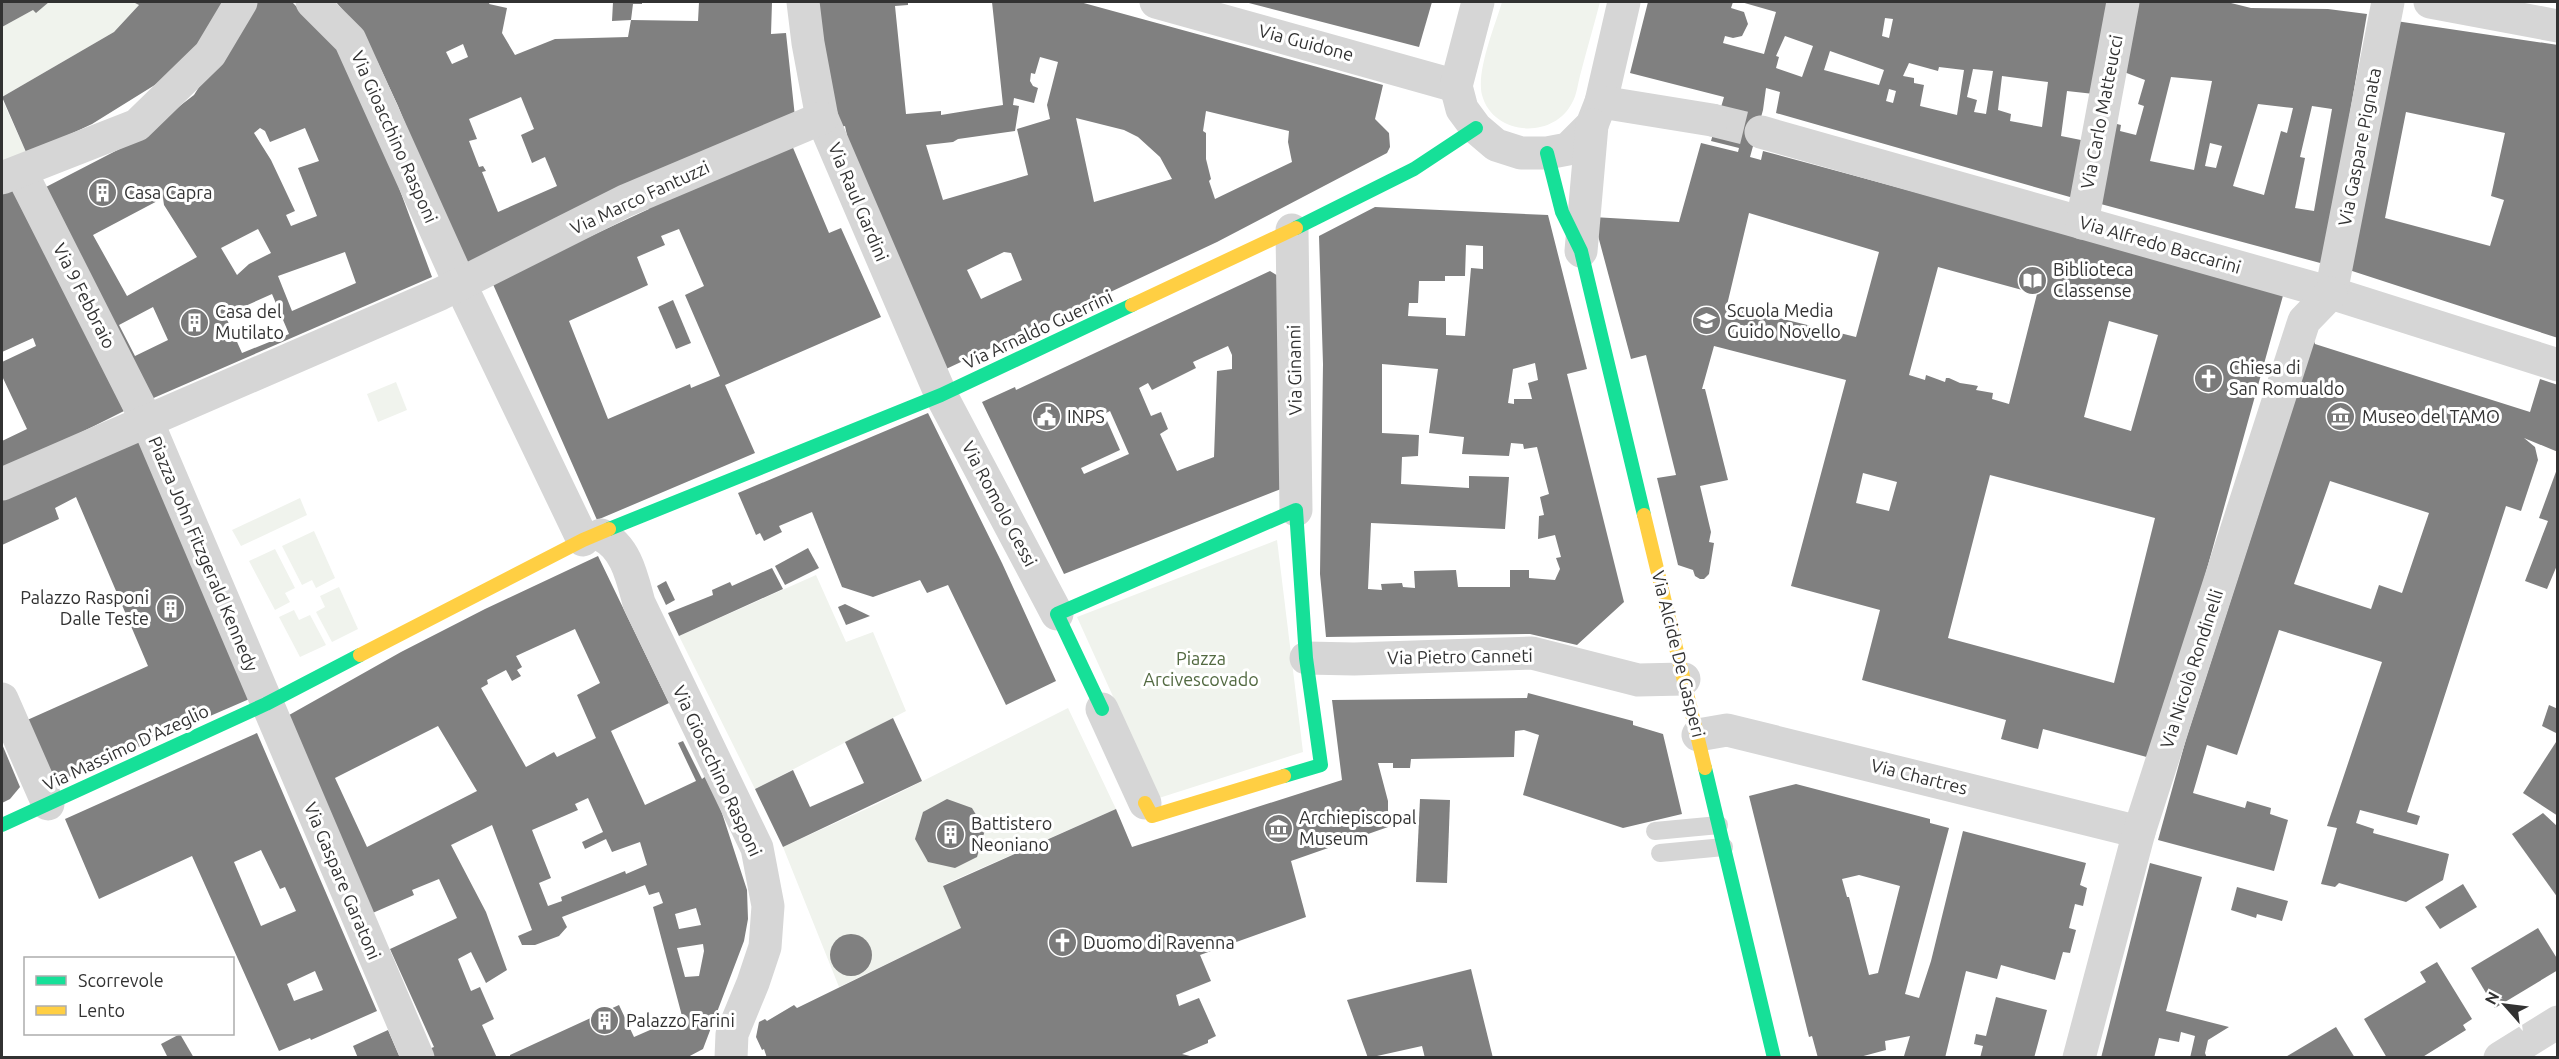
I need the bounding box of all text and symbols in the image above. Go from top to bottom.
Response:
street label: Via Guidone [1257,20,1356,64]
street label: Via Carlo Matteucci [2076,33,2126,191]
street label: Via Gioacchino Rasponi [348,48,442,226]
street label: Via Gaspare Pignata [2334,66,2384,228]
street label: Via Raul Gardini [825,139,893,264]
street label: Via Marco Fantuzzi [567,156,712,238]
building icon: Casa Capra [87,177,119,209]
place label: Casa Capra [124,182,212,202]
street label: Via Alfredo Baccarini [2077,211,2243,277]
street label: Via 9 Febbraio [50,240,120,352]
place label: Biblioteca Classense [2053,259,2134,300]
library icon: Biblioteca Classense [2016,264,2048,296]
street label: Via Arnaldo Guerrini [960,286,1115,373]
place label: Scuola Media Guido Novello [1727,300,1841,341]
place label: Casa del Mutilato [215,301,284,342]
school or university icon: Scuola Media Guido Novello [1690,305,1722,337]
building icon: Casa del Mutilato [178,306,210,338]
street label: Via Ginanni [1283,325,1305,415]
place label: Chiesa di San Romualdo [2229,357,2345,398]
church icon: Chiesa di San Romualdo [2192,362,2224,394]
public building icon: INPS [1030,401,1062,433]
museum icon: Museo del TAMO [2325,401,2357,433]
place label: INPS [1067,406,1105,426]
place label: Museo del TAMO [2362,406,2500,426]
street label: Piazza John Fitzgerald Kennedy [145,433,263,674]
street label: Via Romolo Gessi [958,438,1041,569]
street label: Via Alcide De Gasperi [1649,568,1709,739]
place label: Palazzo Rasponi Dalle Teste [20,587,149,628]
street label: Via Nicolò Rondinelli [2156,587,2226,751]
building icon: Palazzo Rasponi Dalle Teste [154,592,186,624]
street label: Via Pietro Canneti [1387,645,1533,667]
park label: Piazza Arcivescovado [1143,648,1259,689]
street label: Via Gioacchino Rasponi [670,682,766,859]
street label: Via Massimo D'Azeglio [40,700,212,794]
street label: Via Chartres [1869,754,1970,798]
street label: Via Gaspare Garatoni [301,799,385,962]
place label: Archiepiscopal Museum [1299,807,1417,848]
museum icon: Archiepiscopal Museum [1262,812,1294,844]
place label: Battistero Neoniano [971,813,1052,854]
building icon: Battistero Neoniano [934,818,966,850]
church icon: Duomo di Ravenna [1046,927,1078,959]
place label: Duomo di Ravenna [1083,932,1235,952]
legend [24,957,234,1035]
text: Scorrevole [78,970,164,990]
north arrow [2475,975,2535,1035]
text: N [2481,988,2503,1007]
text: Lento [78,1000,125,1020]
building icon: Palazzo Farini [589,1005,621,1037]
place label: Palazzo Farini [626,1010,735,1030]

